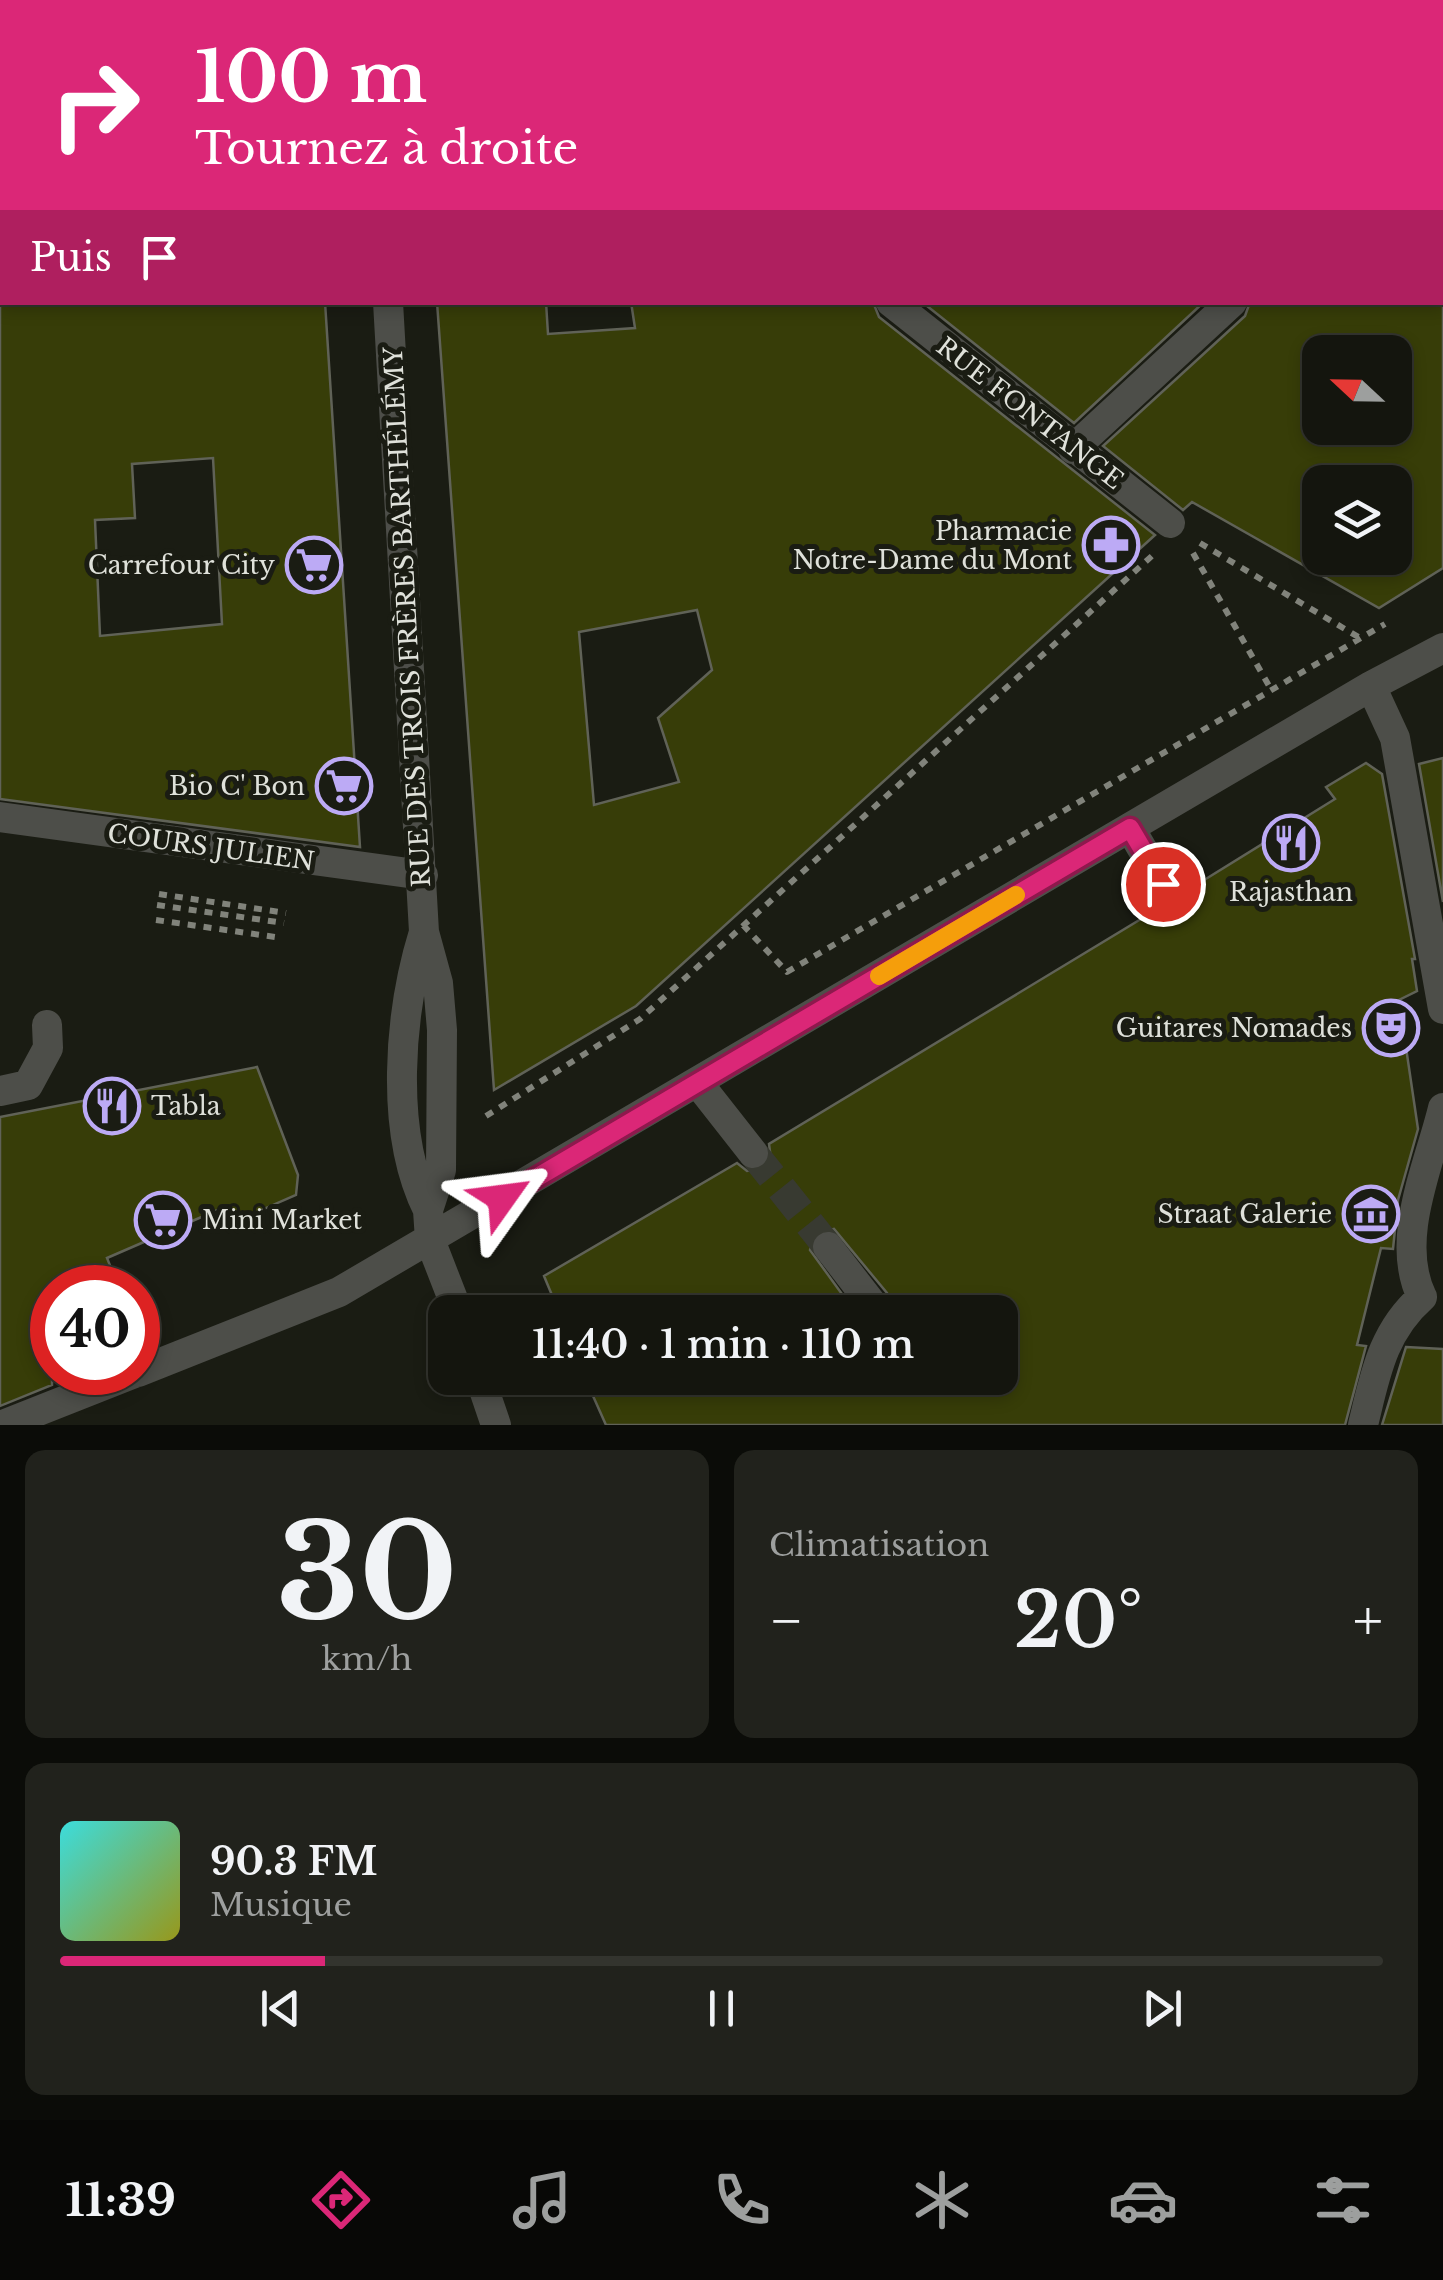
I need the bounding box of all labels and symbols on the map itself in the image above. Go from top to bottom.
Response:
street label: RUE FONTANGE [930,331,1129,496]
north arrow [1302,335,1412,445]
street label: RUE DES TROIS FRÈRES BARTHÉLÉMY [377,345,437,888]
pharmacy icon: Pharmacie Notre-Dame du Mont [1081,515,1141,575]
place label: Pharmacie Notre-Dame du Mont [793,516,1073,576]
supermarket icon: Carrefour City [284,535,344,595]
place label: Carrefour City [88,550,275,581]
supermarket icon: Bio C' Bon [314,756,374,816]
place label: Bio C' Bon [169,771,305,802]
restaurant icon: Rajasthan [1261,813,1321,873]
street label: COURS JULIEN [106,818,316,877]
pin [1121,842,1206,927]
place label: Rajasthan [1229,877,1353,908]
theatre icon: Guitares Nomades [1361,998,1421,1058]
place label: Guitares Nomades [1116,1013,1352,1044]
restaurant icon: Tabla [82,1076,142,1136]
place label: Tabla [151,1091,221,1122]
position arrow [450,1146,554,1250]
museum icon: Straat Galerie [1341,1184,1401,1244]
supermarket icon: Mini Market [133,1190,193,1250]
place label: Straat Galerie [1157,1199,1332,1230]
place label: Mini Market [202,1205,363,1236]
speed limit sign: 40 [30,1265,160,1395]

